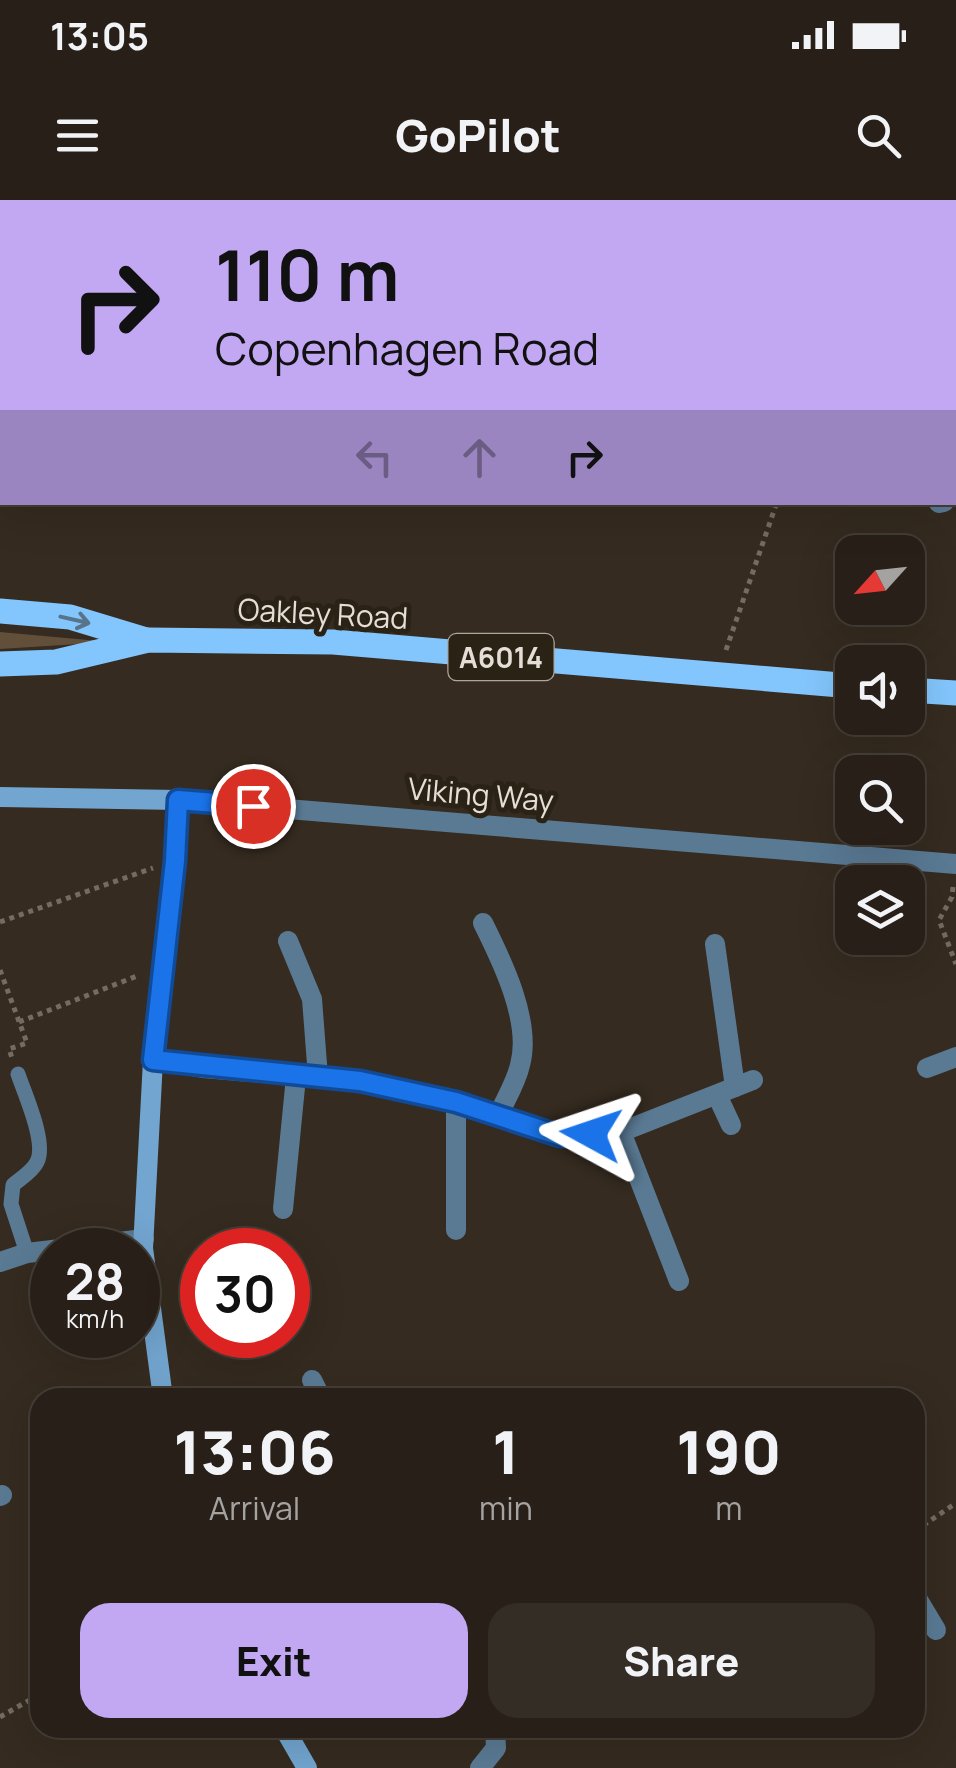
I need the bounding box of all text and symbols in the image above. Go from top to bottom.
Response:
text: 13:05 [50,9,149,61]
text: GoPilot [395,104,561,166]
icon: menu [50,108,105,163]
icon: search [851,108,906,163]
text: 110 m [215,226,399,322]
icon: right [50,240,180,370]
text: Copenhagen Road [215,317,599,379]
icon: left [347,430,402,485]
icon: ahead [452,430,507,485]
icon: right [557,430,612,485]
north arrow [835,535,925,625]
map controls [835,535,925,955]
street label: Oakley Road [237,588,409,638]
one-way arrow [58,611,90,630]
road number: A6014 [448,634,554,680]
button: sound [835,645,925,735]
button: search [835,755,925,845]
pin [211,764,296,849]
street label: Viking Way [406,767,556,821]
icon: arrive [226,779,281,834]
button: layers [835,865,925,955]
position arrow [539,1082,643,1186]
speed limit sign: 30 [180,1228,310,1358]
text: 28 [65,1247,125,1315]
text: km/h [66,1301,124,1336]
text: 13:06 [174,1410,336,1492]
text: 1 [492,1410,520,1492]
text: 190 [676,1410,781,1492]
text: Arrival [209,1486,300,1530]
text: min [479,1486,533,1530]
text: m [715,1486,742,1530]
button: Exit [80,1603,468,1718]
button: Share [488,1603,875,1718]

